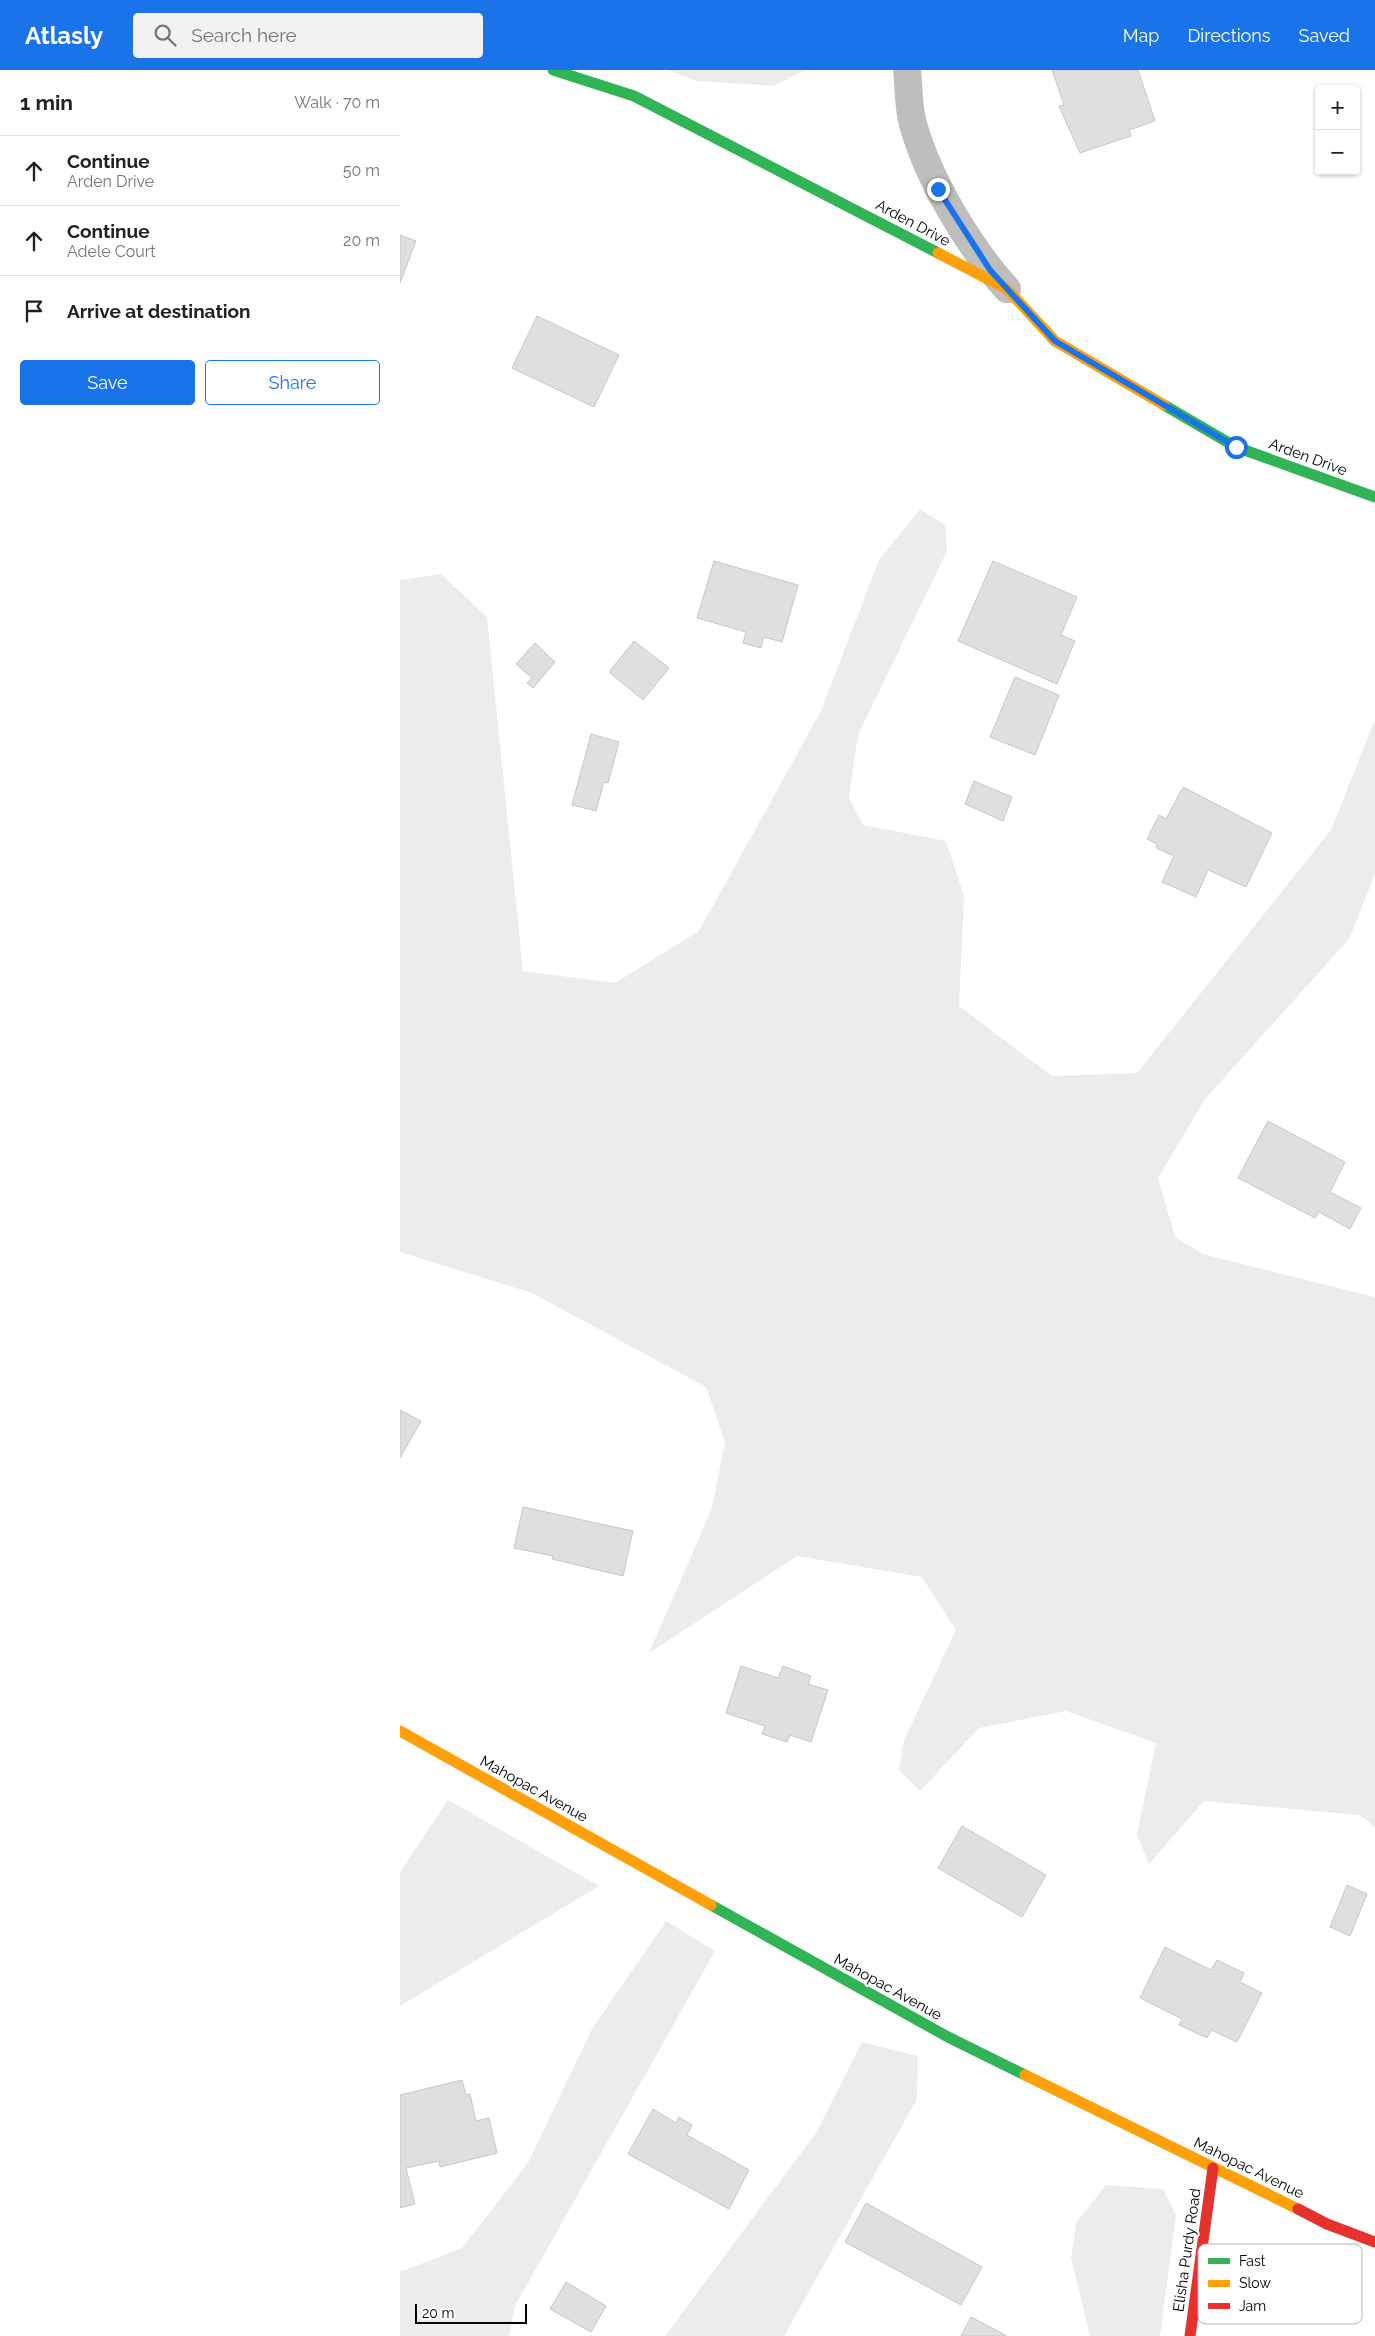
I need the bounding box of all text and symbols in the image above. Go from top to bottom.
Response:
search box [133,13,483,58]
text: Atlasly [25,21,103,50]
icon: search [151,21,179,49]
text: Search here [191,24,297,46]
text: Map [1123,25,1159,46]
text: Directions [1187,25,1271,46]
text: Saved [1299,25,1350,46]
map controls [1315,85,1360,175]
button: + [1315,85,1360,130]
text: 1 min [20,90,73,115]
text: Walk · 70 m [294,93,380,112]
button: − [1315,130,1360,175]
text: Continue [67,150,150,172]
icon: ahead [20,157,48,185]
text: 50 m [343,161,380,180]
text: Arden Drive [67,172,154,191]
route end [927,178,950,201]
street label: Arden Drive [873,196,953,250]
text: Continue [67,220,150,242]
icon: ahead [20,227,48,255]
text: 20 m [343,231,380,250]
text: Adele Court [67,242,156,261]
icon: arrive [20,297,48,325]
text: Arrive at destination [67,300,251,322]
button: Save [20,360,195,405]
button: Share [205,360,380,405]
street label: Arden Drive [1267,435,1350,479]
route start [1225,436,1248,459]
street label: Mahopac Avenue [477,1752,591,1826]
street label: Mahopac Avenue [831,1950,945,2024]
street label: Mahopac Avenue [1191,2133,1307,2203]
street label: Elisha Purdy Road [1169,2187,1205,2313]
legend [1198,2244,1362,2324]
text: Fast [1239,2253,1266,2269]
text: Slow [1239,2275,1271,2291]
text: Jam [1239,2298,1266,2314]
scale bar [415,2301,528,2324]
text: 20 m [422,2305,454,2321]

